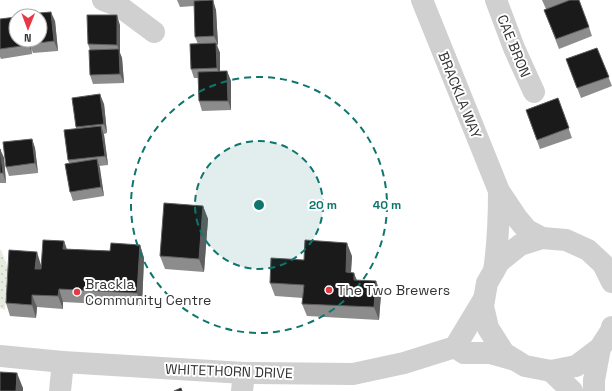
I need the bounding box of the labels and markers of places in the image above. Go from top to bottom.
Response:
centre of rings [252,198,266,212]
place label: Brackla Community Centre [85,275,211,309]
place label: The Two Brewers [337,281,450,299]
marker: The Two Brewers [324,285,334,295]
marker: Brackla Community Centre [72,287,82,297]

